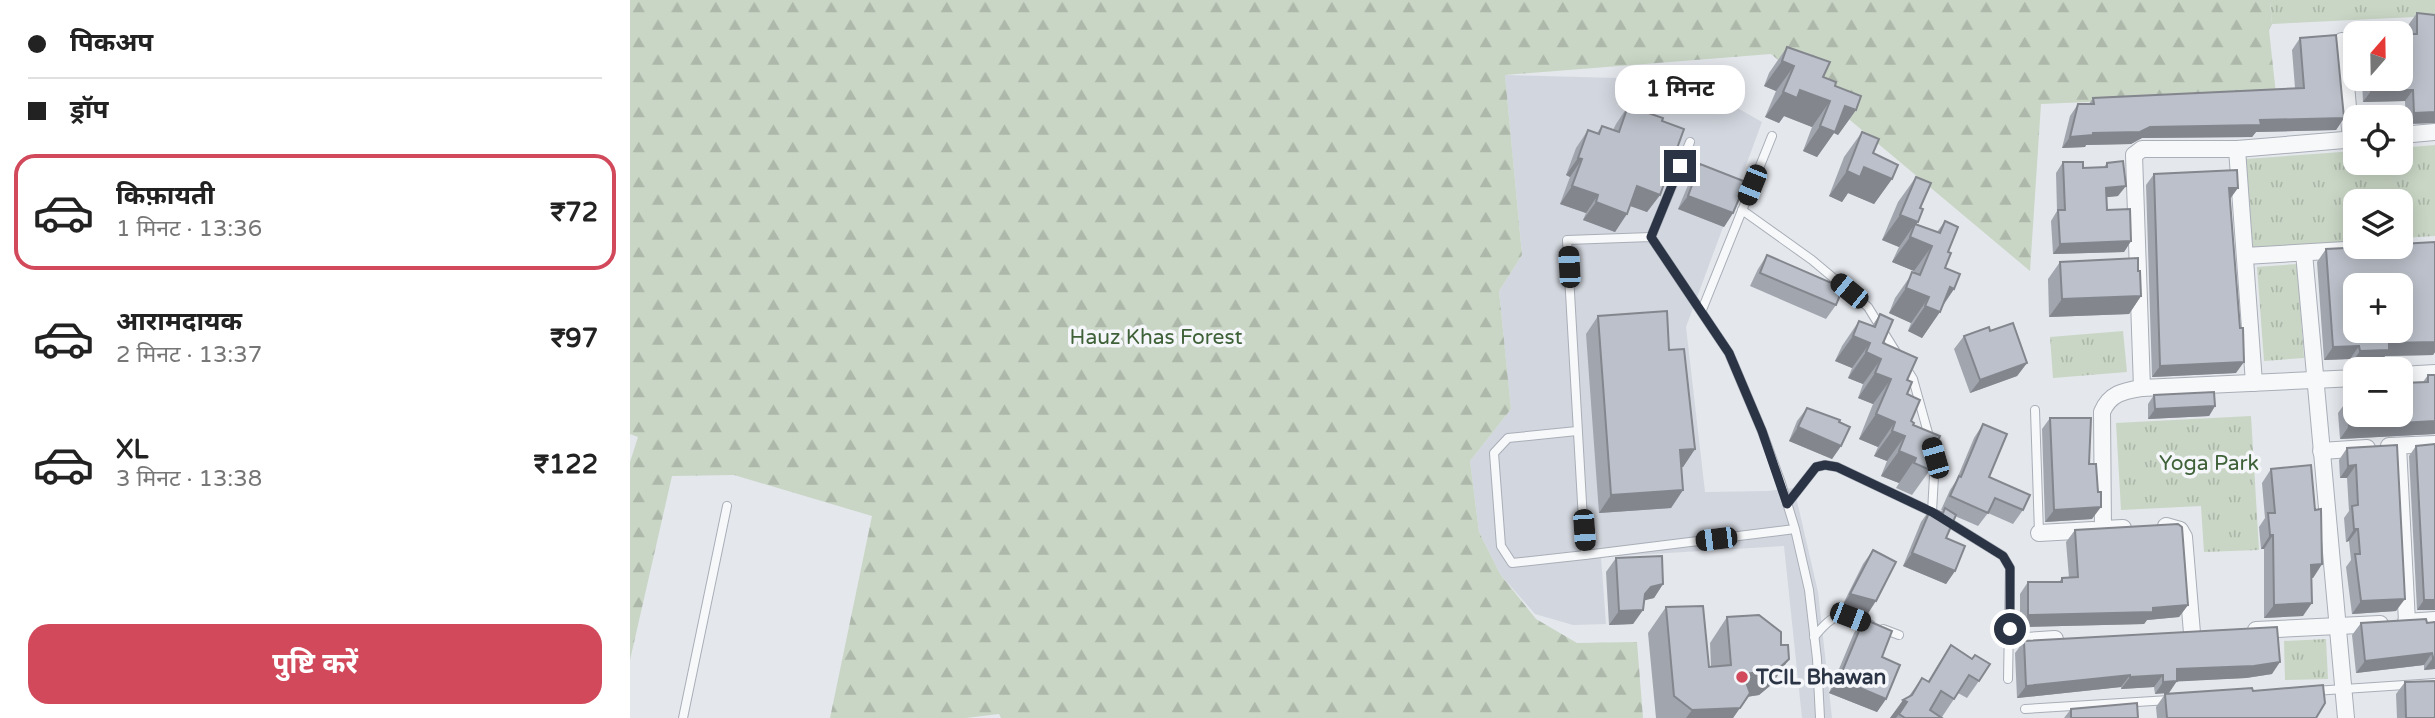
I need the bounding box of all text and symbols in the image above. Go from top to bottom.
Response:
north arrow [2343,21,2413,91]
map controls [2343,21,2413,427]
text: पिकअप [70,27,153,58]
callout: 1 मिनट [1615,64,1745,114]
text: 1 मिनट [1646,75,1714,103]
text: ड्रॉप [70,94,108,125]
button: locate [2343,105,2413,175]
route end [1664,150,1696,182]
car [1735,162,1770,208]
text: किफ़ायती [116,180,215,211]
icon: car [32,181,95,244]
button: layers [2343,189,2413,259]
text: ₹72 [550,197,598,228]
text: 1 मिनट · 13:36 [116,215,262,243]
car [1558,245,1581,289]
car [1827,270,1872,312]
button: + [2343,273,2413,343]
text: आरामदायक [116,306,242,337]
icon: car [32,307,95,370]
text: ₹97 [550,323,598,354]
park label: Hauz Khas Forest [1070,325,1242,350]
text: 2 मिनट · 13:37 [116,341,262,369]
button: − [2343,357,2413,427]
icon: car [32,433,95,496]
text: XL [116,434,148,465]
car [1920,435,1951,481]
text: ₹122 [534,449,598,480]
park label: Yoga Park [2159,451,2259,476]
text: 3 मिनट · 13:38 [116,465,262,493]
car [1573,508,1596,552]
car [1694,526,1739,552]
car [1827,600,1874,634]
route start [1994,613,2026,645]
button: पुष्टि करें [28,624,602,704]
place label: TCIL Bhawan [1755,665,1886,690]
marker: TCIL Bhawan [1734,669,1750,685]

